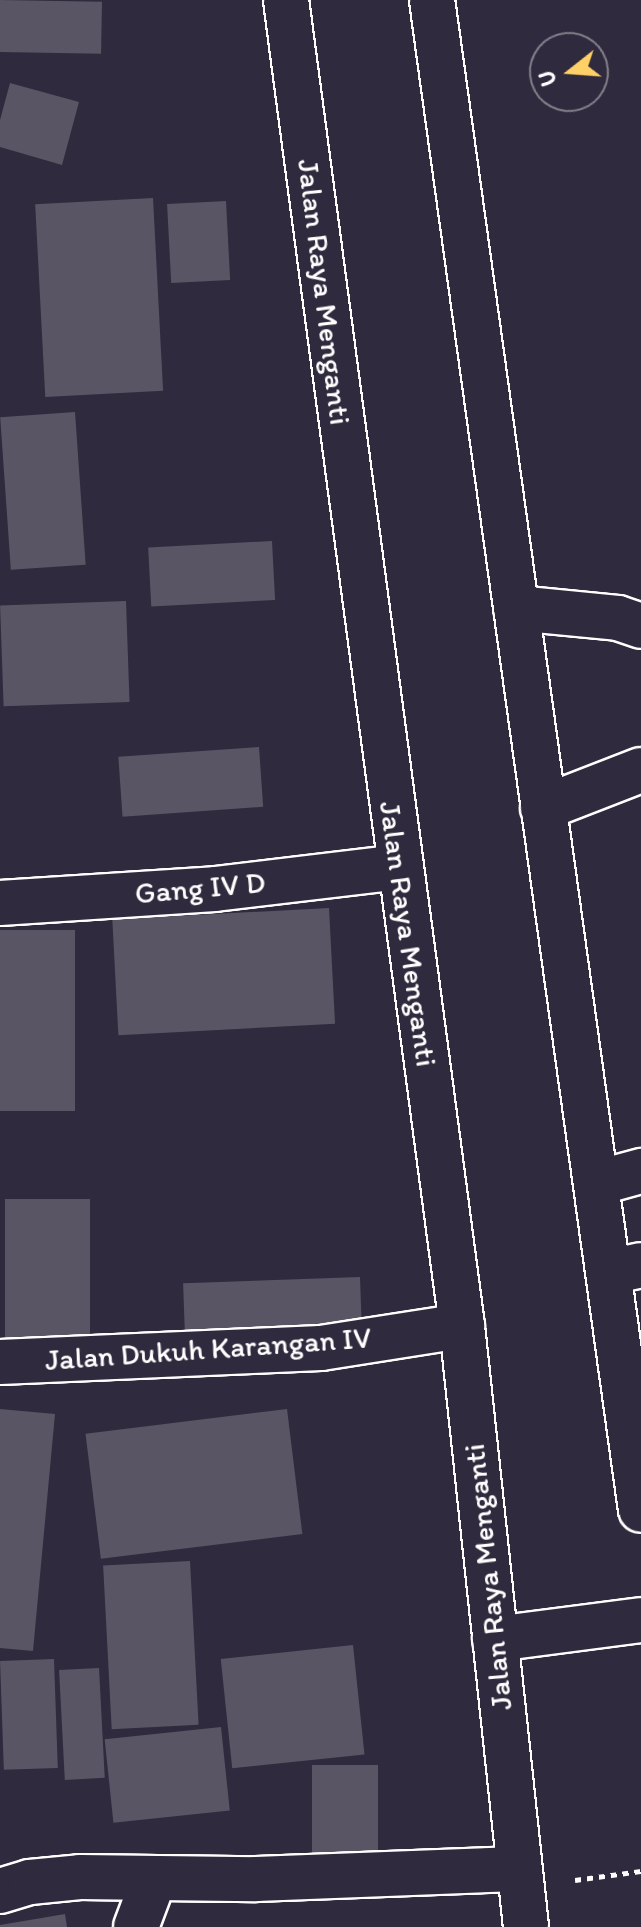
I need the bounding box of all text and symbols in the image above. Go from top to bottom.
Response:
north arrow [529,32,609,112]
text: U [532,68,563,90]
street label: Jalan Raya Menganti [290,158,358,426]
street label: Jalan Raya Menganti [372,800,444,1068]
street label: Gang IV D [133,864,267,912]
street label: Jalan Dukuh Karangan IV [44,1320,372,1378]
street label: Jalan Raya Menganti [456,1443,520,1711]

